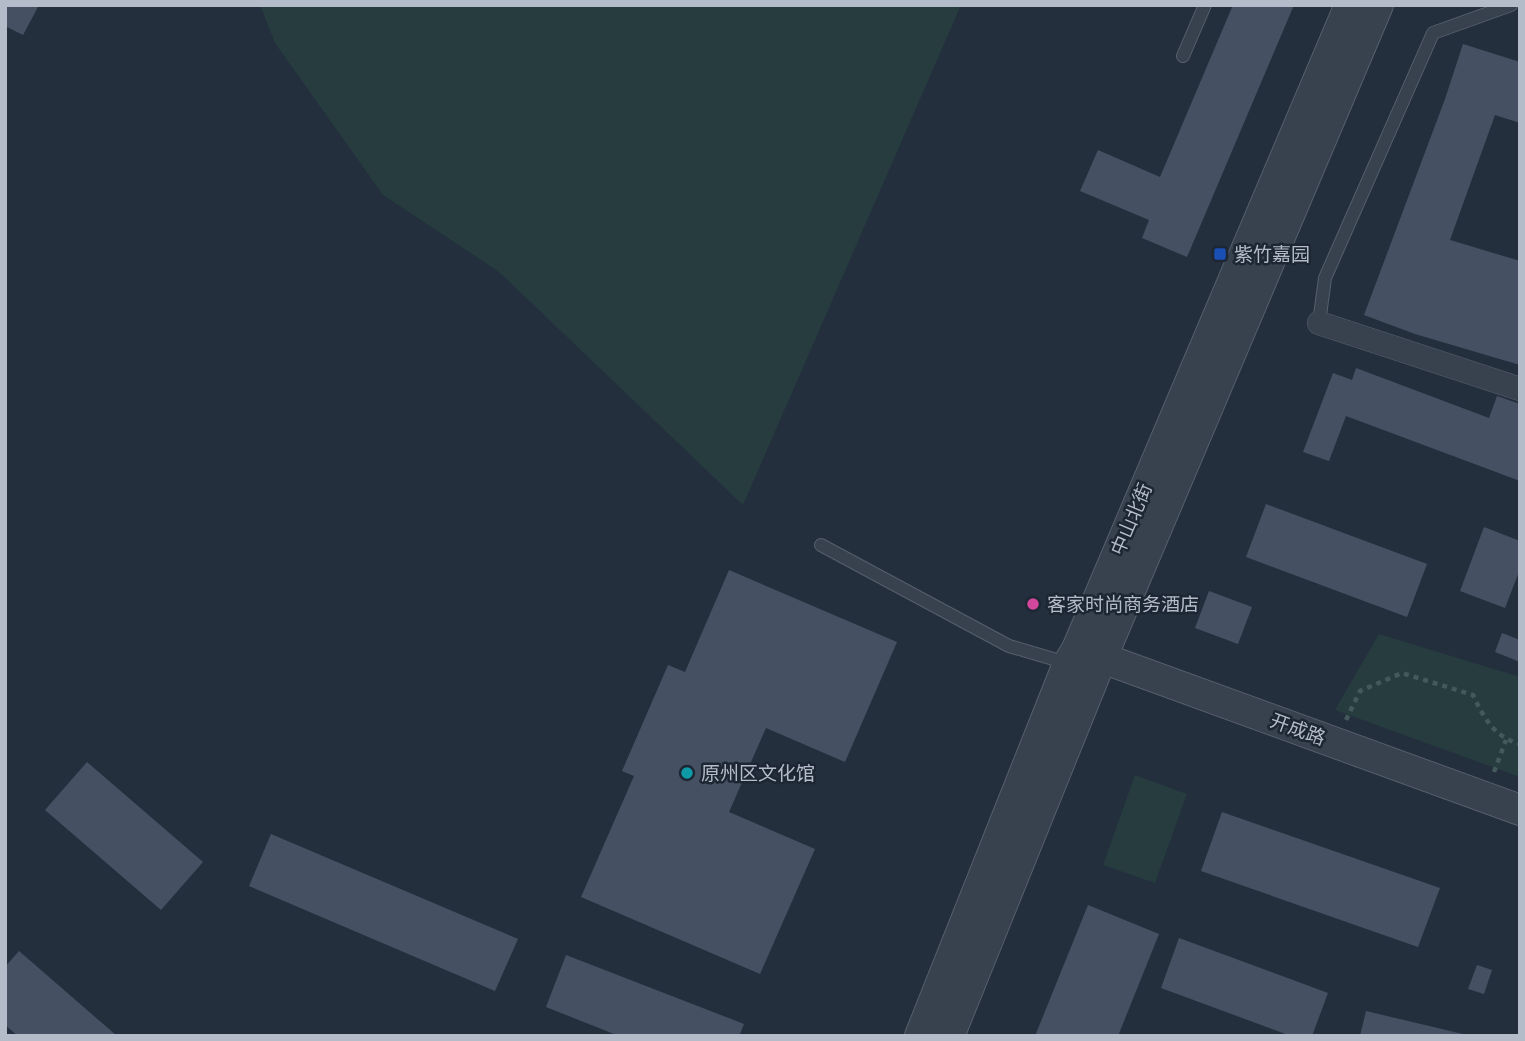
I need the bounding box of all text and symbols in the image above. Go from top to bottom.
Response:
place label: 紫竹嘉园 [1234,243,1310,265]
marker: 紫竹嘉园 [1212,246,1228,262]
street label: 中山北街 [1106,480,1156,558]
place label: 客家时尚商务酒店 [1047,593,1199,615]
marker: 客家时尚商务酒店 [1025,596,1041,612]
street label: 开成路 [1267,709,1329,749]
place label: 原州区文化馆 [701,762,815,784]
marker: 原州区文化馆 [679,765,695,781]

